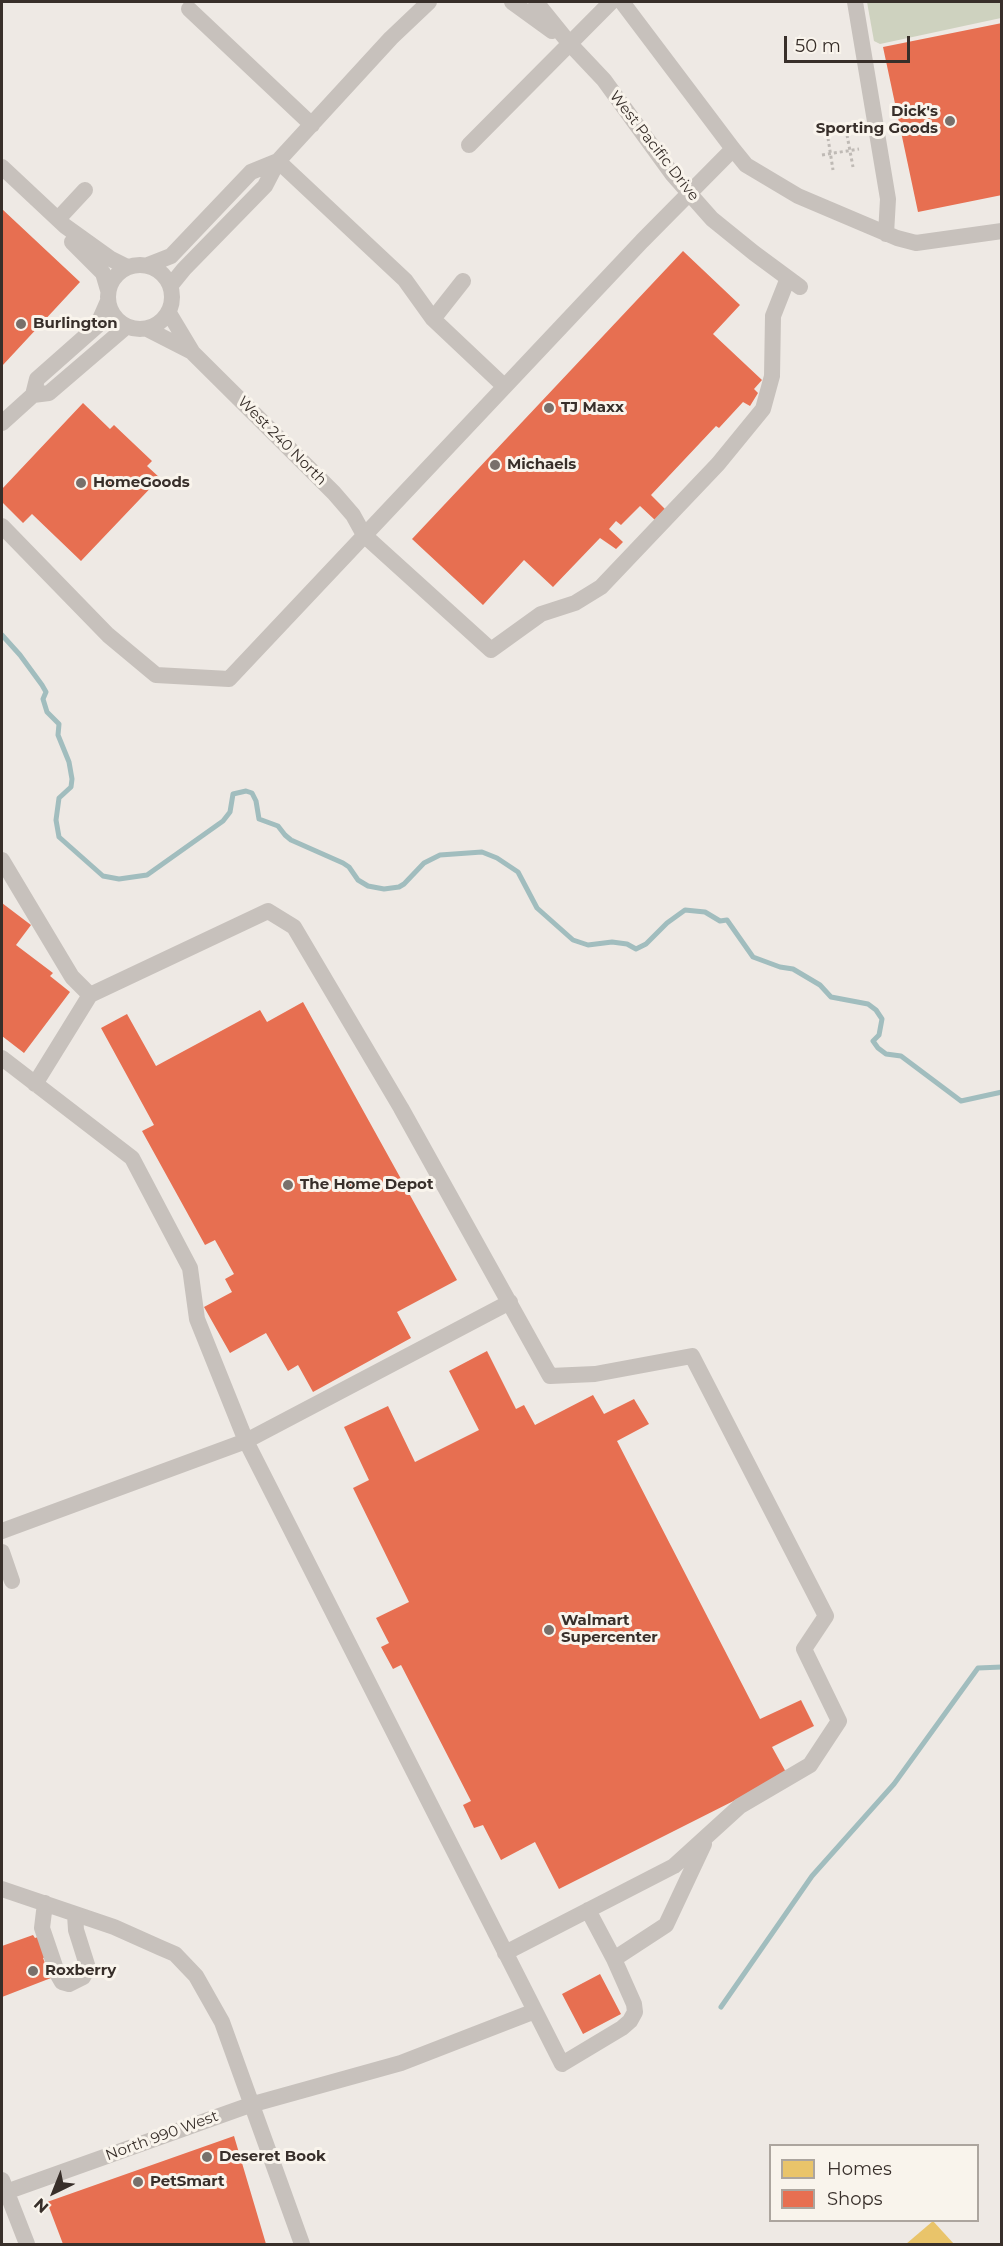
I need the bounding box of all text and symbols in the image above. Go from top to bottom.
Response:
scale bar [787,24,913,62]
text: 50 m [795,35,841,57]
street label: West Pacific Drive [605,87,703,205]
place label: Dick's Sporting Goods [816,103,938,138]
marker: Dick's Sporting Goods [943,114,957,128]
place label: Burlington [33,315,118,333]
marker: Burlington [14,317,28,331]
street label: West 240 North [234,393,330,489]
place label: TJ Maxx [561,399,624,417]
marker: TJ Maxx [542,401,556,415]
place label: Michaels [507,456,576,474]
marker: Michaels [488,458,502,472]
place label: HomeGoods [93,474,190,492]
marker: HomeGoods [74,476,88,490]
place label: The Home Depot [300,1176,433,1194]
marker: The Home Depot [281,1178,295,1192]
place label: Walmart Supercenter [561,1612,658,1647]
marker: Walmart Supercenter [542,1623,556,1637]
place label: Roxberry [45,1962,116,1980]
marker: Roxberry [26,1964,40,1978]
street label: North 990 West [103,2107,221,2165]
legend [769,2144,979,2222]
place label: Deseret Book [219,2148,326,2166]
marker: Deseret Book [200,2150,214,2164]
text: Homes [827,2158,892,2180]
north arrow [24,2162,84,2222]
place label: PetSmart [150,2173,225,2191]
marker: PetSmart [131,2175,145,2189]
text: Shops [827,2188,883,2210]
text: N [30,2194,53,2217]

